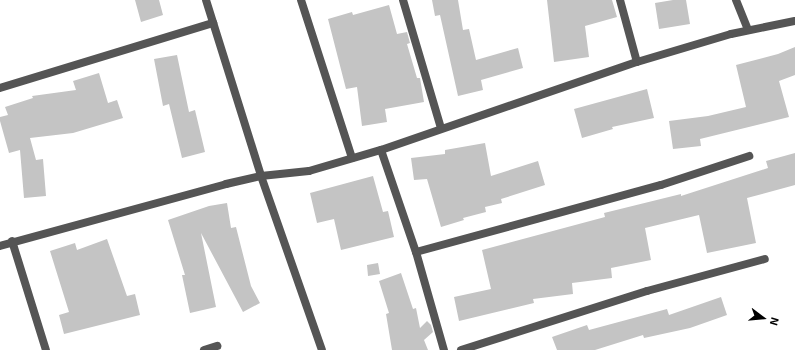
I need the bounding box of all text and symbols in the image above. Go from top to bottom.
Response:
north arrow [743,298,783,338]
text: N [768,316,782,327]

